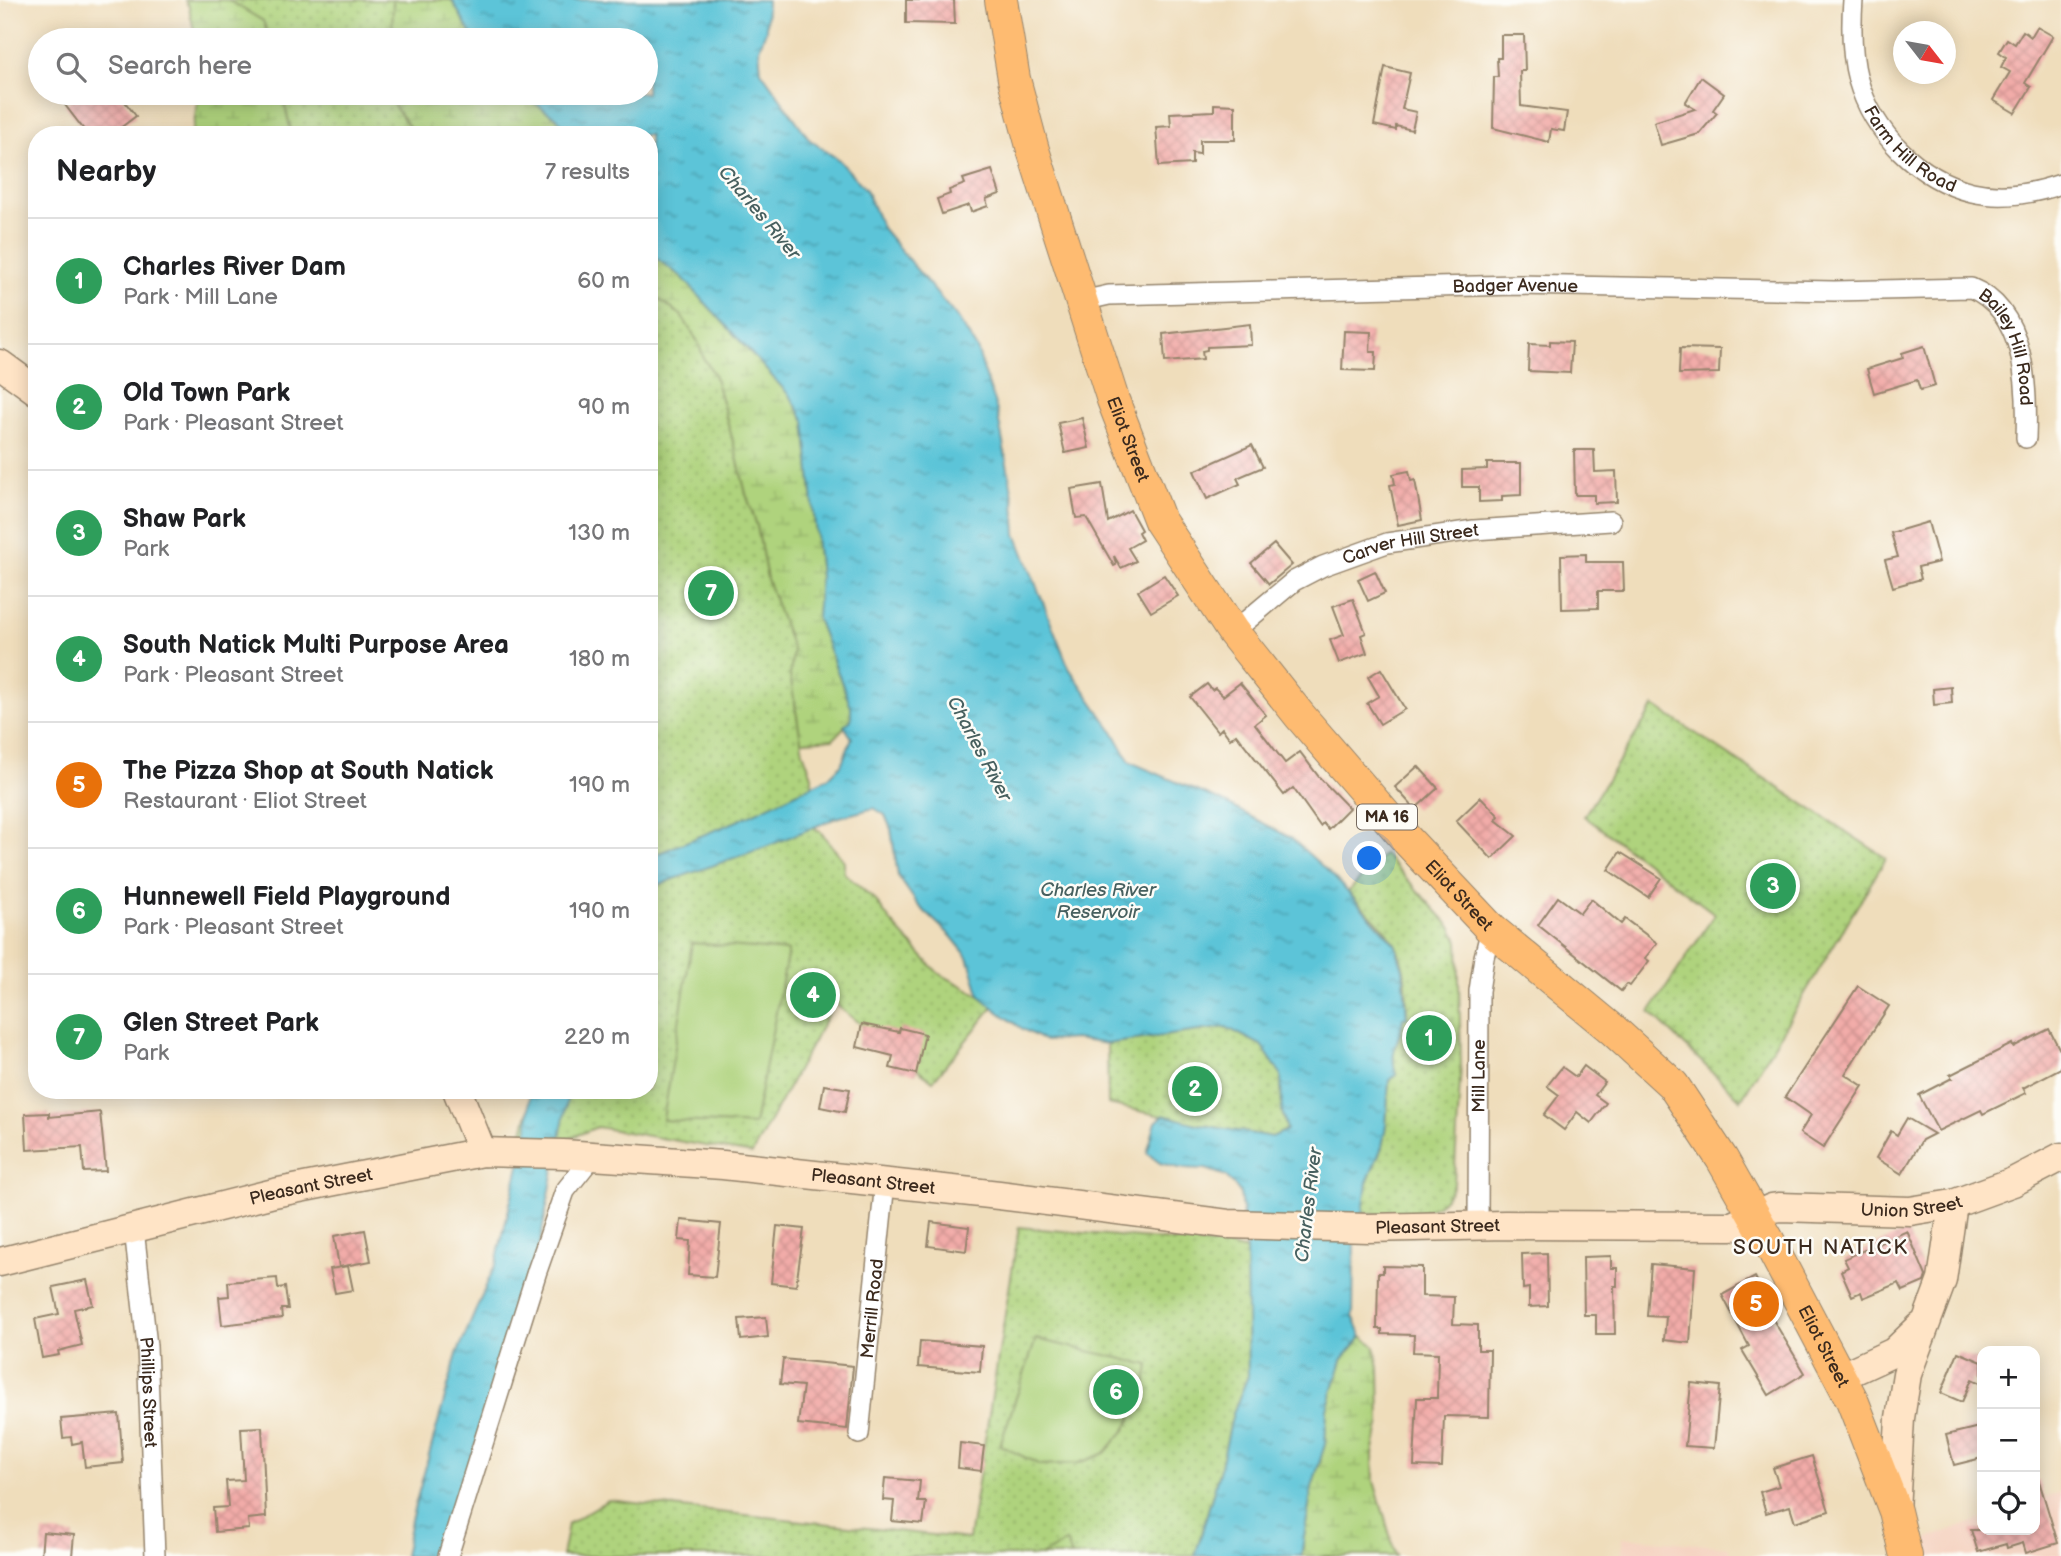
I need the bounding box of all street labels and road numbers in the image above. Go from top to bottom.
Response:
street label: Farm Hill Road [1859,102,1960,197]
street label: Badger Avenue [1452,274,1579,297]
street label: Bailey Hill Road [1975,284,2037,406]
street label: Eliot Street [1102,394,1154,485]
street label: Carver Hill Street [1339,519,1480,569]
road number: MA 16 [1357,804,1417,830]
street label: Eliot Street [1421,856,1498,935]
street label: Mill Lane [1468,1039,1489,1113]
street label: Pleasant Street [247,1163,374,1209]
street label: Pleasant Street [810,1164,937,1199]
street label: Union Street [1860,1191,1965,1222]
street label: Pleasant Street [1375,1215,1501,1238]
street label: Merrill Road [856,1258,888,1359]
street label: Eliot Street [1794,1302,1854,1391]
street label: Phillips Street [136,1336,161,1449]

